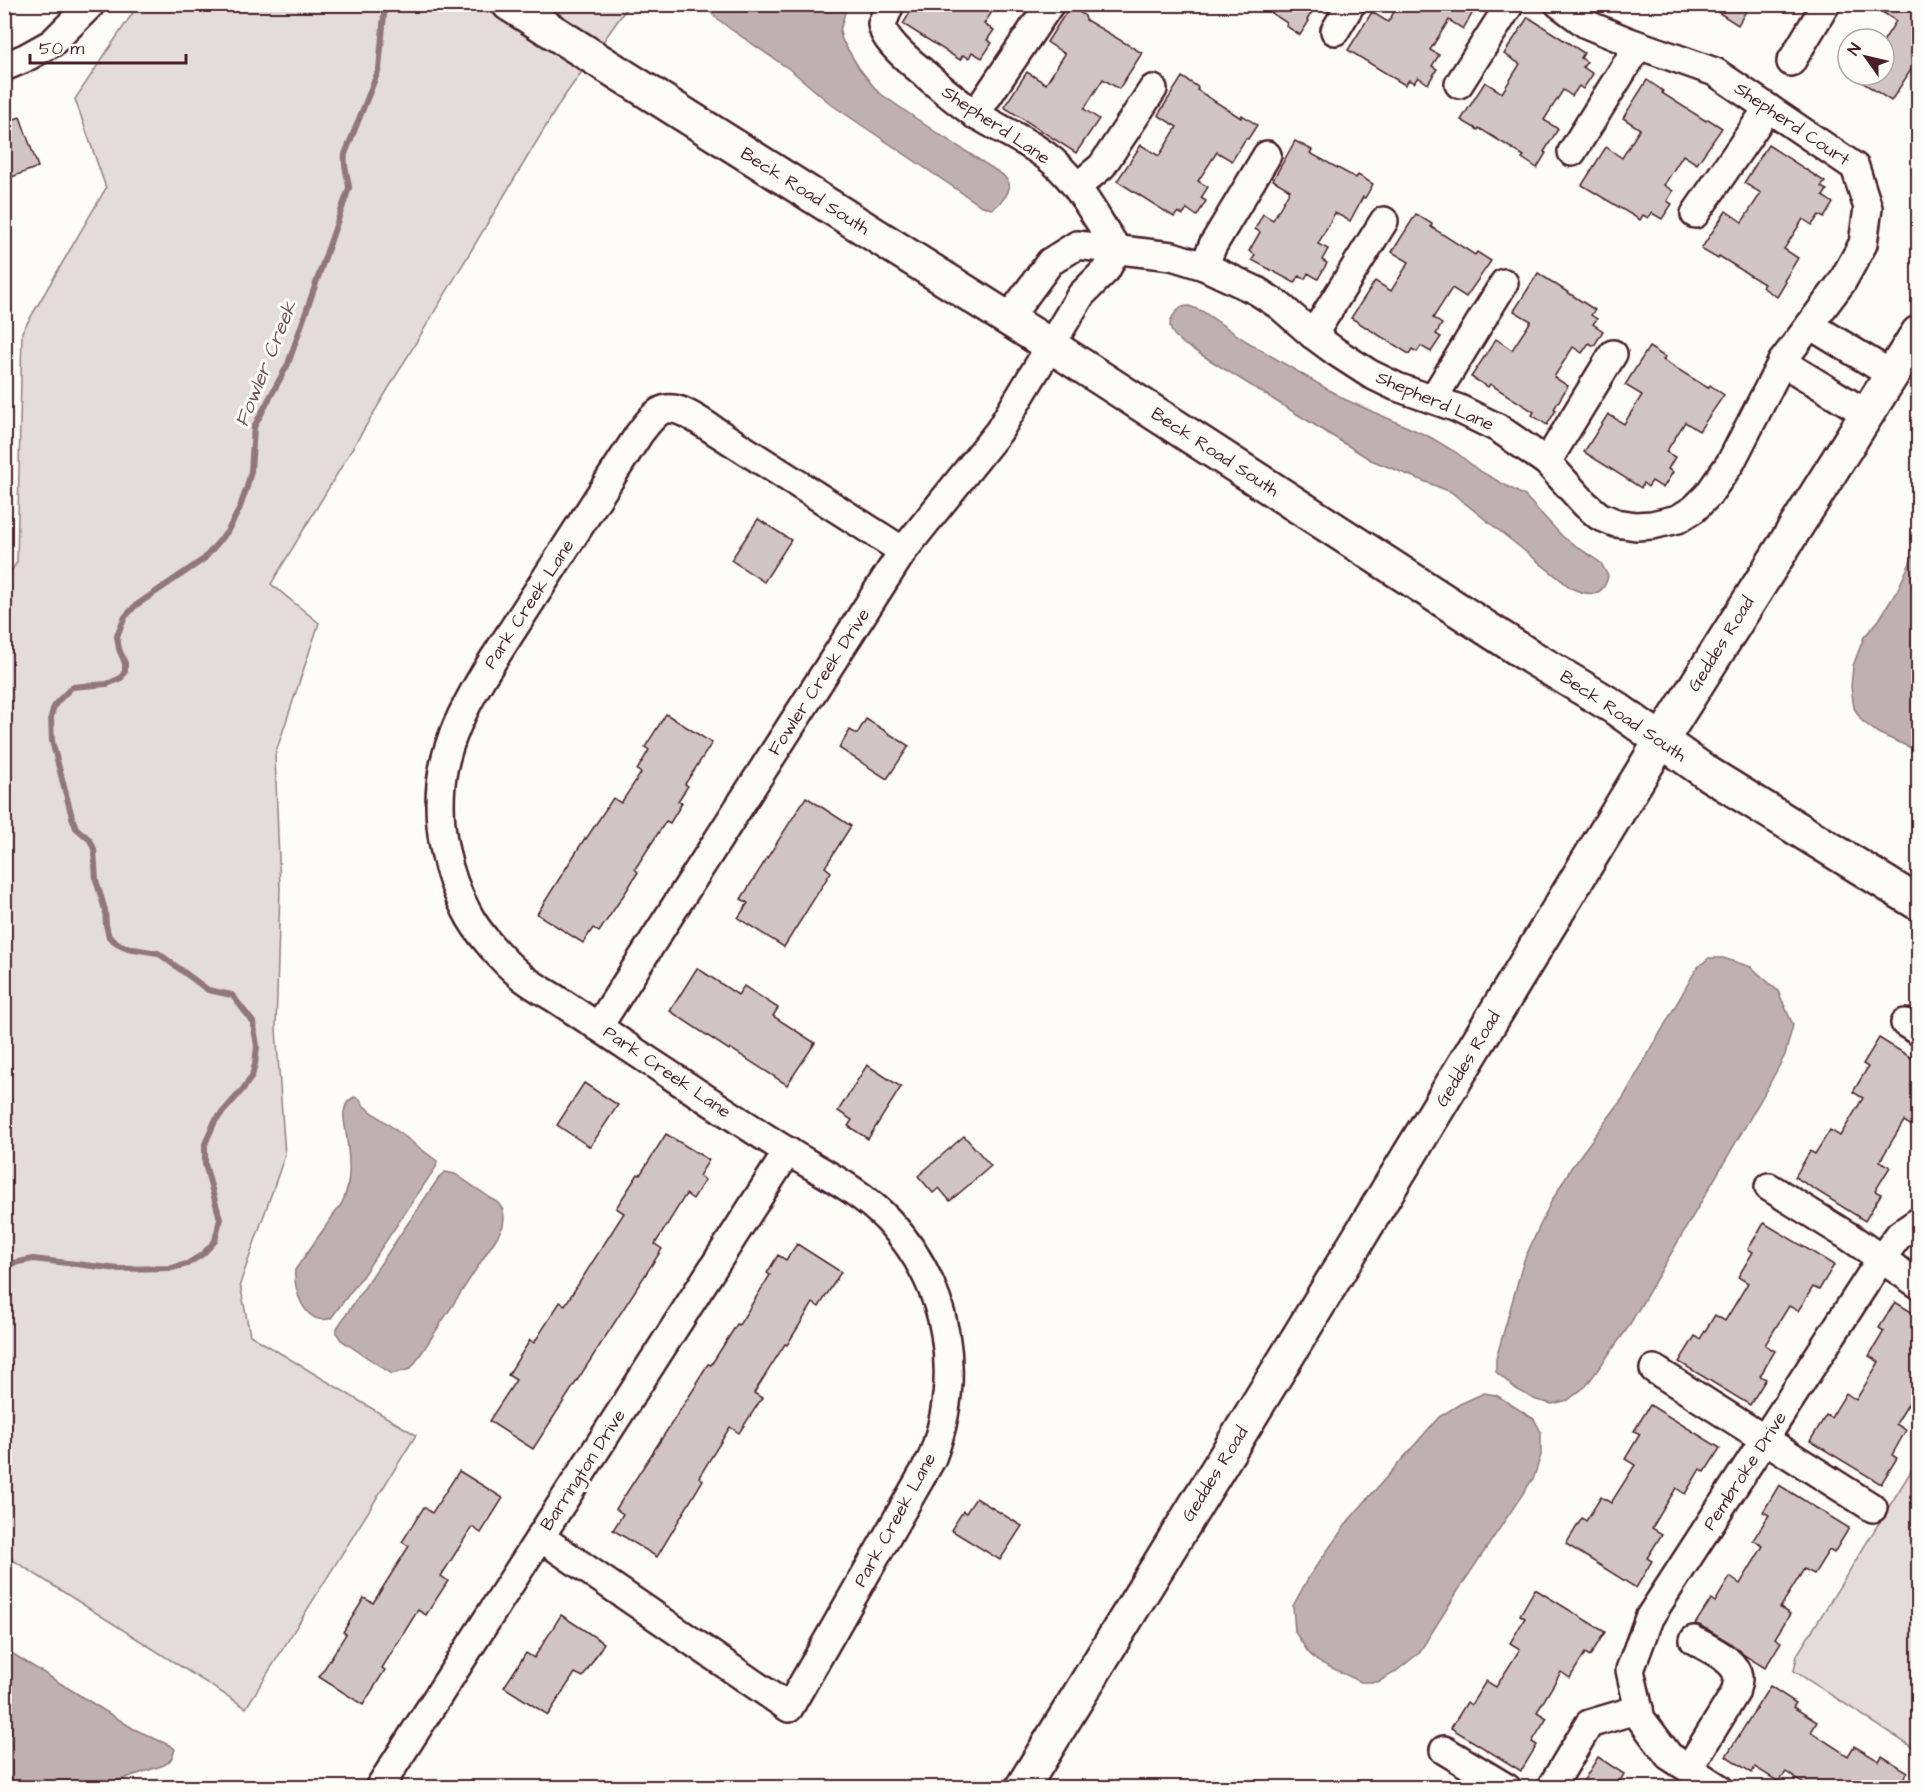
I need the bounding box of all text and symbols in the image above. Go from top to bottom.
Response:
scale bar [30,27,186,65]
north arrow [1836,27,1896,87]
text: 50 m [39,36,84,61]
text: N [1842,39,1866,59]
street label: Shepherd Court [1729,76,1855,172]
street label: Shepherd Lane [937,80,1055,171]
street label: Beck Road South [736,141,874,241]
water label: Fowler Creek [228,296,304,431]
street label: Shepherd Lane [1372,365,1498,437]
street label: Beck Road South [1146,401,1284,503]
street label: Park Creek Lane [478,534,580,674]
street label: Geddes Road [1682,592,1760,696]
street label: Fowler Creek Drive [762,603,876,760]
street label: Beck Road South [1555,664,1691,768]
street label: Geddes Road [1429,1006,1507,1112]
street label: Park Creek Lane [598,1020,736,1124]
street label: Barrington Drive [534,1404,633,1536]
street label: Pembroke Drive [1697,1407,1793,1535]
street label: Geddes Road [1176,1422,1254,1526]
street label: Park Creek Lane [848,1448,942,1591]

